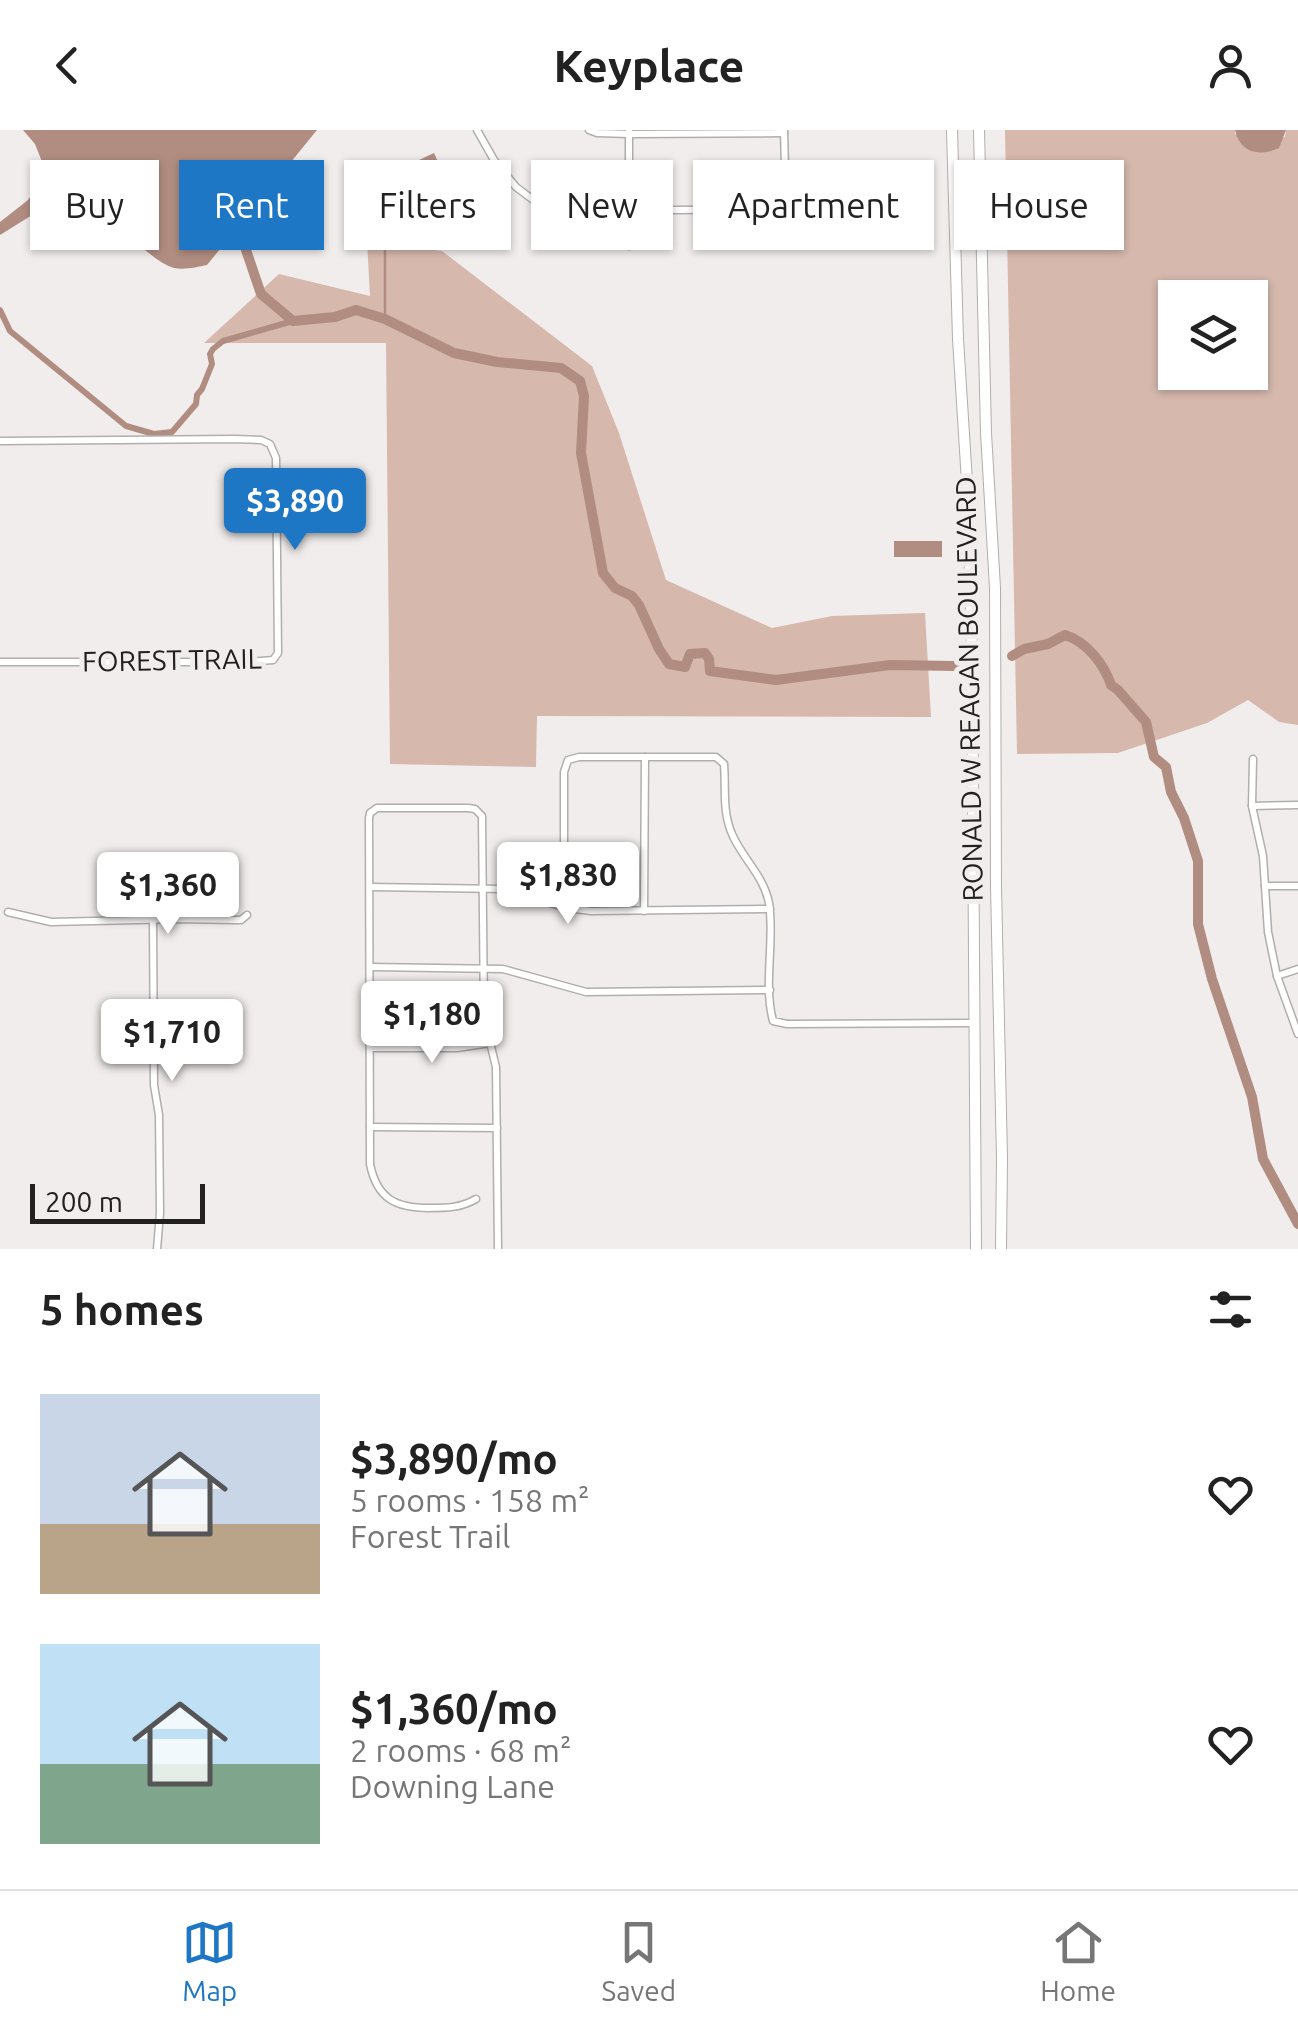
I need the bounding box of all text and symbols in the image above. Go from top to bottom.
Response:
icon: back [40,38,95,93]
icon: person [1203,38,1258,93]
text: Keyplace [554,40,744,91]
chip: Buy [30,160,159,250]
chip: Rent [179,160,324,250]
chip: Filters [344,160,511,250]
chip: New [531,160,673,250]
chip: Apartment [693,160,934,250]
chip: House [954,160,1124,250]
map controls [1158,280,1268,390]
button: layers [1158,280,1268,390]
pin: $3,890 [214,468,376,553]
street label: RONALD W REAGAN BOULEVARD [949,476,988,902]
text: $3,890 [246,482,344,518]
street label: FOREST TRAIL [82,642,262,677]
pin: $1,830 [487,842,649,927]
pin: $1,360 [87,852,249,937]
text: $1,830 [519,856,617,892]
text: $1,360 [119,866,217,902]
pin: $1,180 [351,981,513,1066]
text: $1,180 [383,995,481,1031]
pin: $1,710 [91,999,253,1084]
text: $1,710 [123,1013,221,1049]
scale bar [30,1179,205,1224]
text: 200 m [45,1186,123,1217]
icon: filters [1203,1282,1258,1337]
text: 5 homes [40,1286,204,1333]
icon: home [120,1434,240,1554]
text: $3,890/mo [350,1435,558,1482]
icon: heart [1203,1467,1258,1522]
text: 5 rooms · 158 m² [350,1482,590,1518]
text: Forest Trail [350,1518,510,1554]
icon: home [120,1684,240,1804]
text: $1,360/mo [350,1685,558,1732]
icon: heart [1203,1717,1258,1772]
text: 2 rooms · 68 m² [350,1732,571,1768]
text: Downing Lane [350,1768,555,1804]
tab: Map [182,1915,237,2006]
tab: Saved [602,1915,676,2006]
tab: Home [1040,1915,1116,2006]

